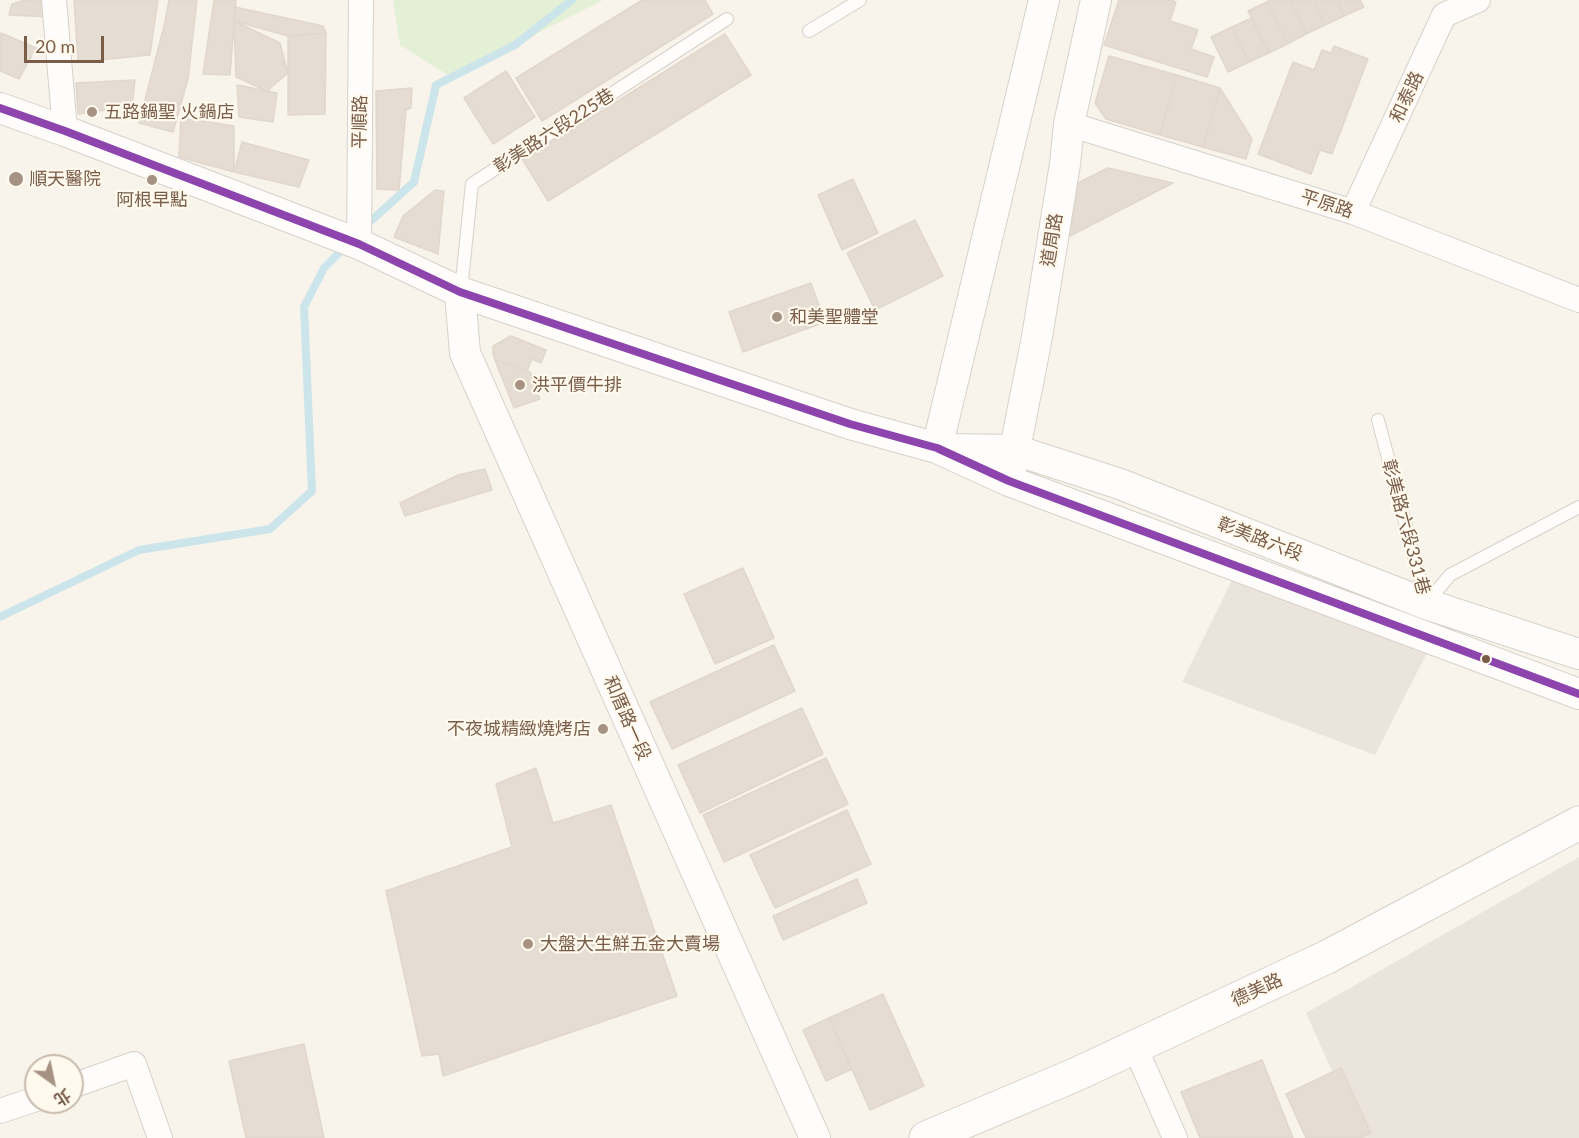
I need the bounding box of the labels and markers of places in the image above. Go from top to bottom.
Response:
place label: 五路鍋聖 火鍋店 [104,101,235,123]
marker: 五路鍋聖 火鍋店 [85,105,99,119]
place label: 順天醫院 [29,168,101,190]
marker: 順天醫院 [7,170,25,188]
marker: 阿根早點 [145,173,159,187]
place label: 阿根早點 [116,189,188,211]
place label: 和美聖體堂 [789,306,879,328]
marker: 和美聖體堂 [770,310,784,324]
place label: 洪平價牛排 [532,374,622,396]
marker: 洪平價牛排 [513,378,527,392]
unlabelled marker [1480,653,1492,665]
place label: 不夜城精緻燒烤店 [447,718,591,740]
marker: 不夜城精緻燒烤店 [596,722,610,736]
place label: 大盤大生鮮五金大賣場 [540,933,720,955]
marker: 大盤大生鮮五金大賣場 [521,937,535,951]

